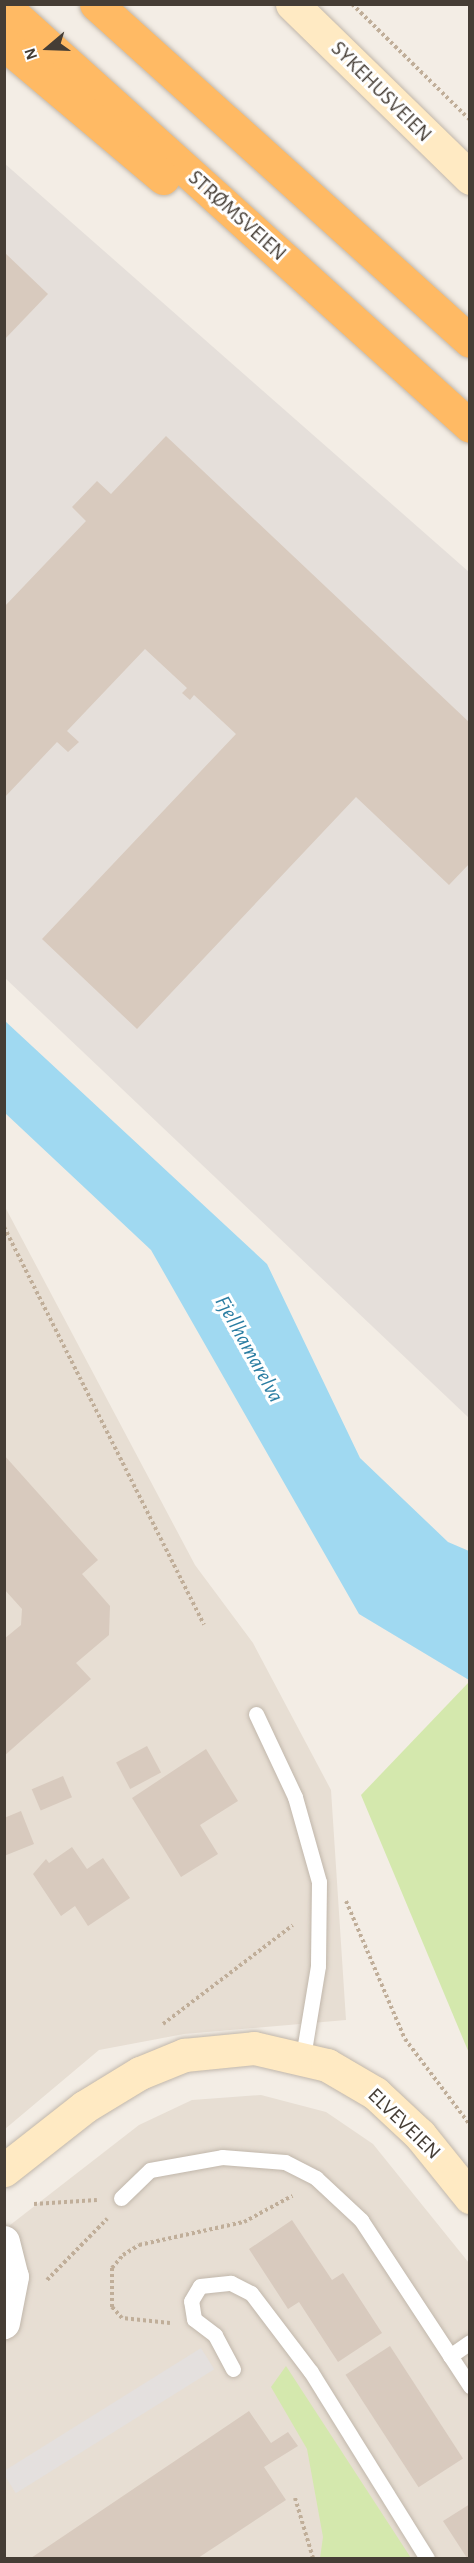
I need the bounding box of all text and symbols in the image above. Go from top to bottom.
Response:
north arrow [18,18,78,78]
street label: SYKEHUSVEIEN [325,36,437,148]
text: N [22,46,40,62]
street label: STRØMSVEIEN [183,165,291,267]
water label: Fjellhamarelva [209,1291,289,1407]
street label: ELVEVEIEN [362,2083,446,2165]

